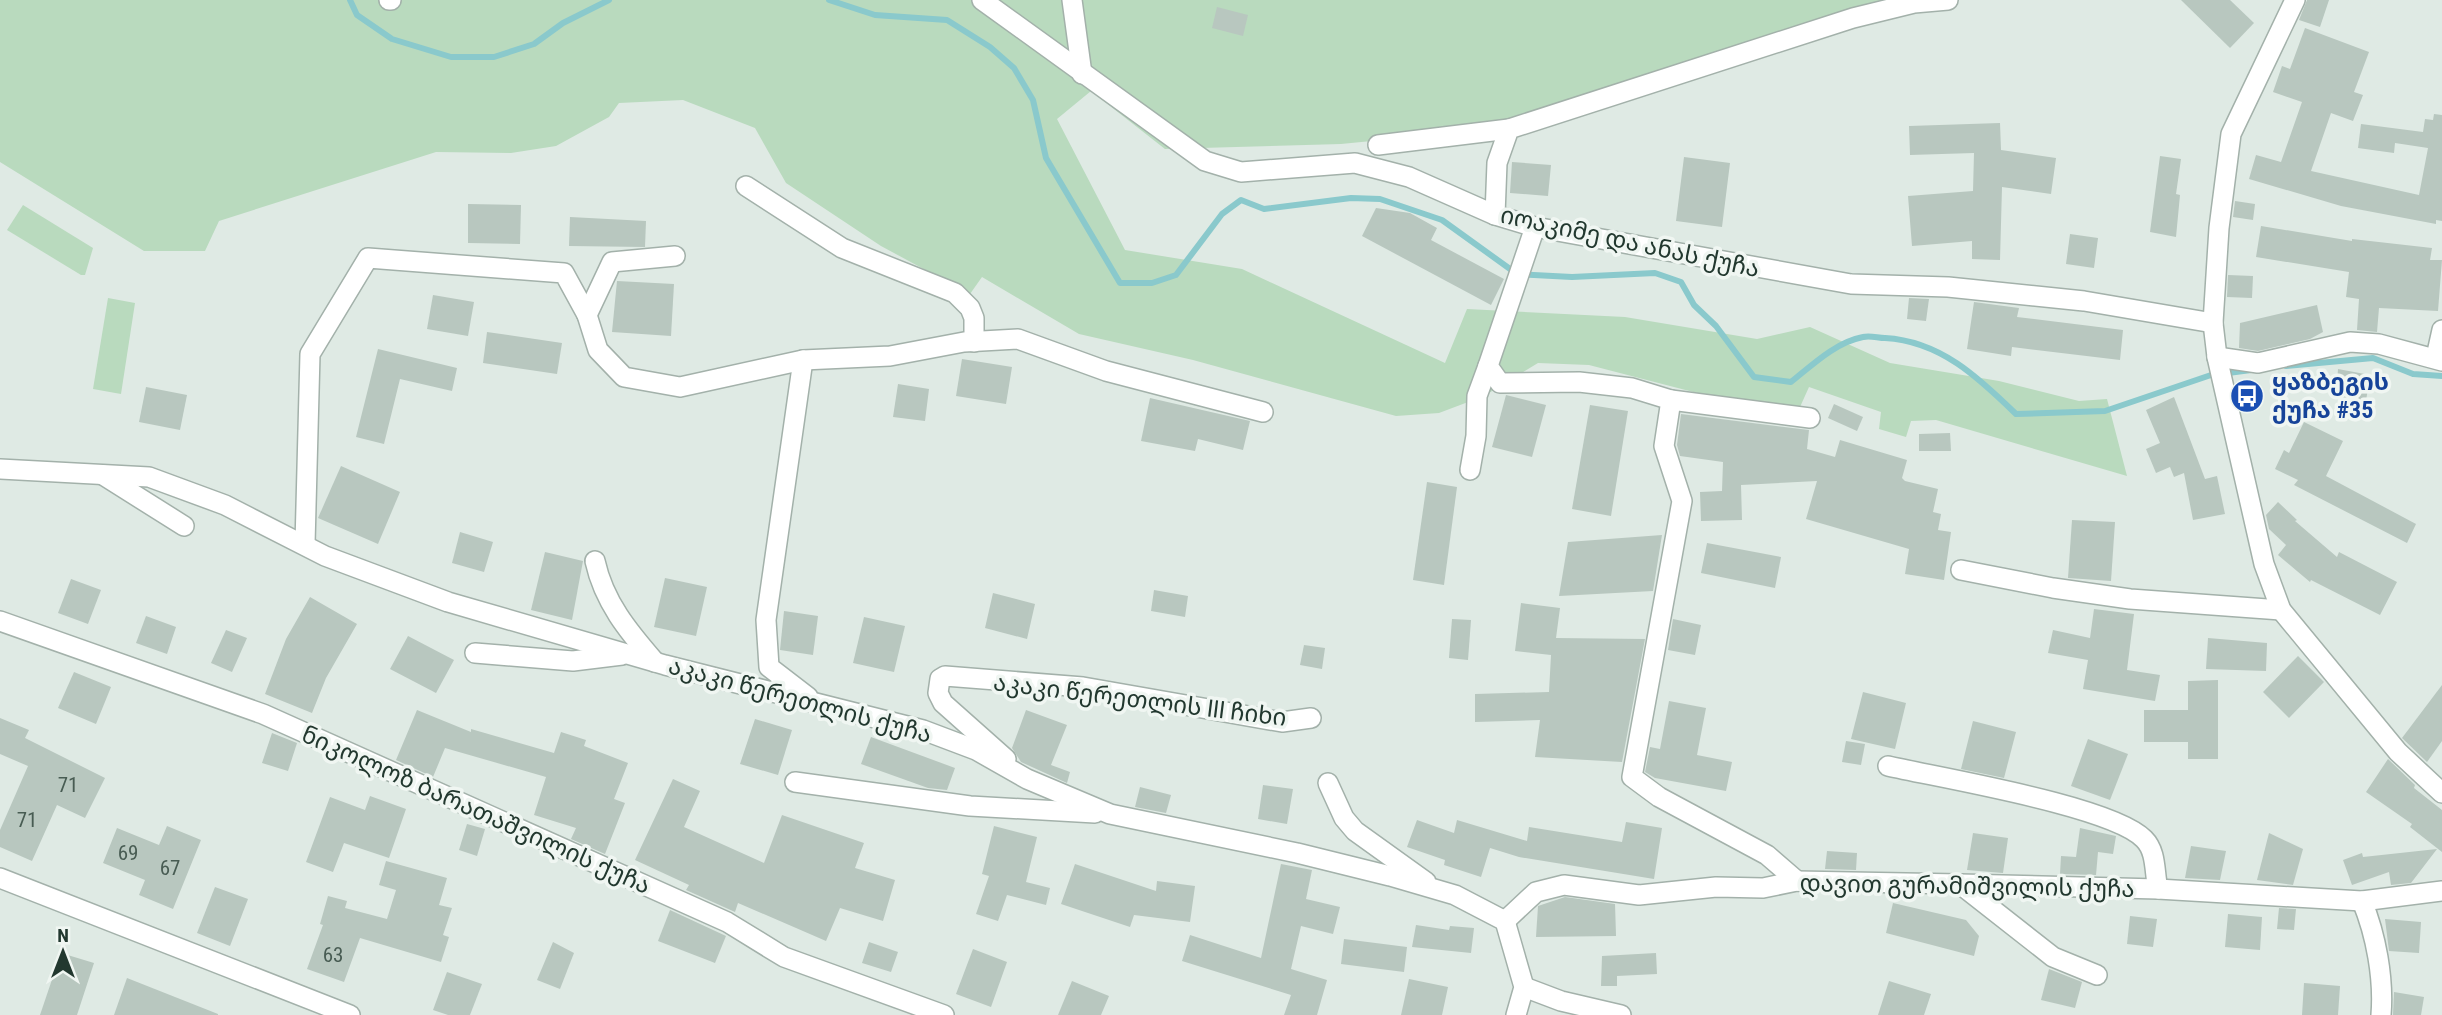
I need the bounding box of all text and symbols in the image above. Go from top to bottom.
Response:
street label: იოაკიმე და ანას ქუჩა [1498,201,1762,283]
place label: ყაზბეგის ქუჩა #35 [2272,368,2389,424]
bus stop icon: ყაზბეგის ქუჩა #35 [2228,377,2266,415]
street label: აკაკი წერეთლის ქუჩა [665,651,935,749]
street label: აკაკი წერეთლის III ჩიხი [992,668,1288,732]
street label: ნიკოლოზ ბარათაშვილის ქუჩა [297,720,655,900]
house number: 71 [58,773,78,797]
house number: 71 [17,808,37,832]
house number: 69 [118,841,138,865]
house number: 67 [160,856,180,880]
street label: დავით გურამიშვილის ქუჩა [1799,869,2135,903]
north arrow [28,917,98,987]
text: N [57,924,69,947]
house number: 63 [323,943,343,967]

